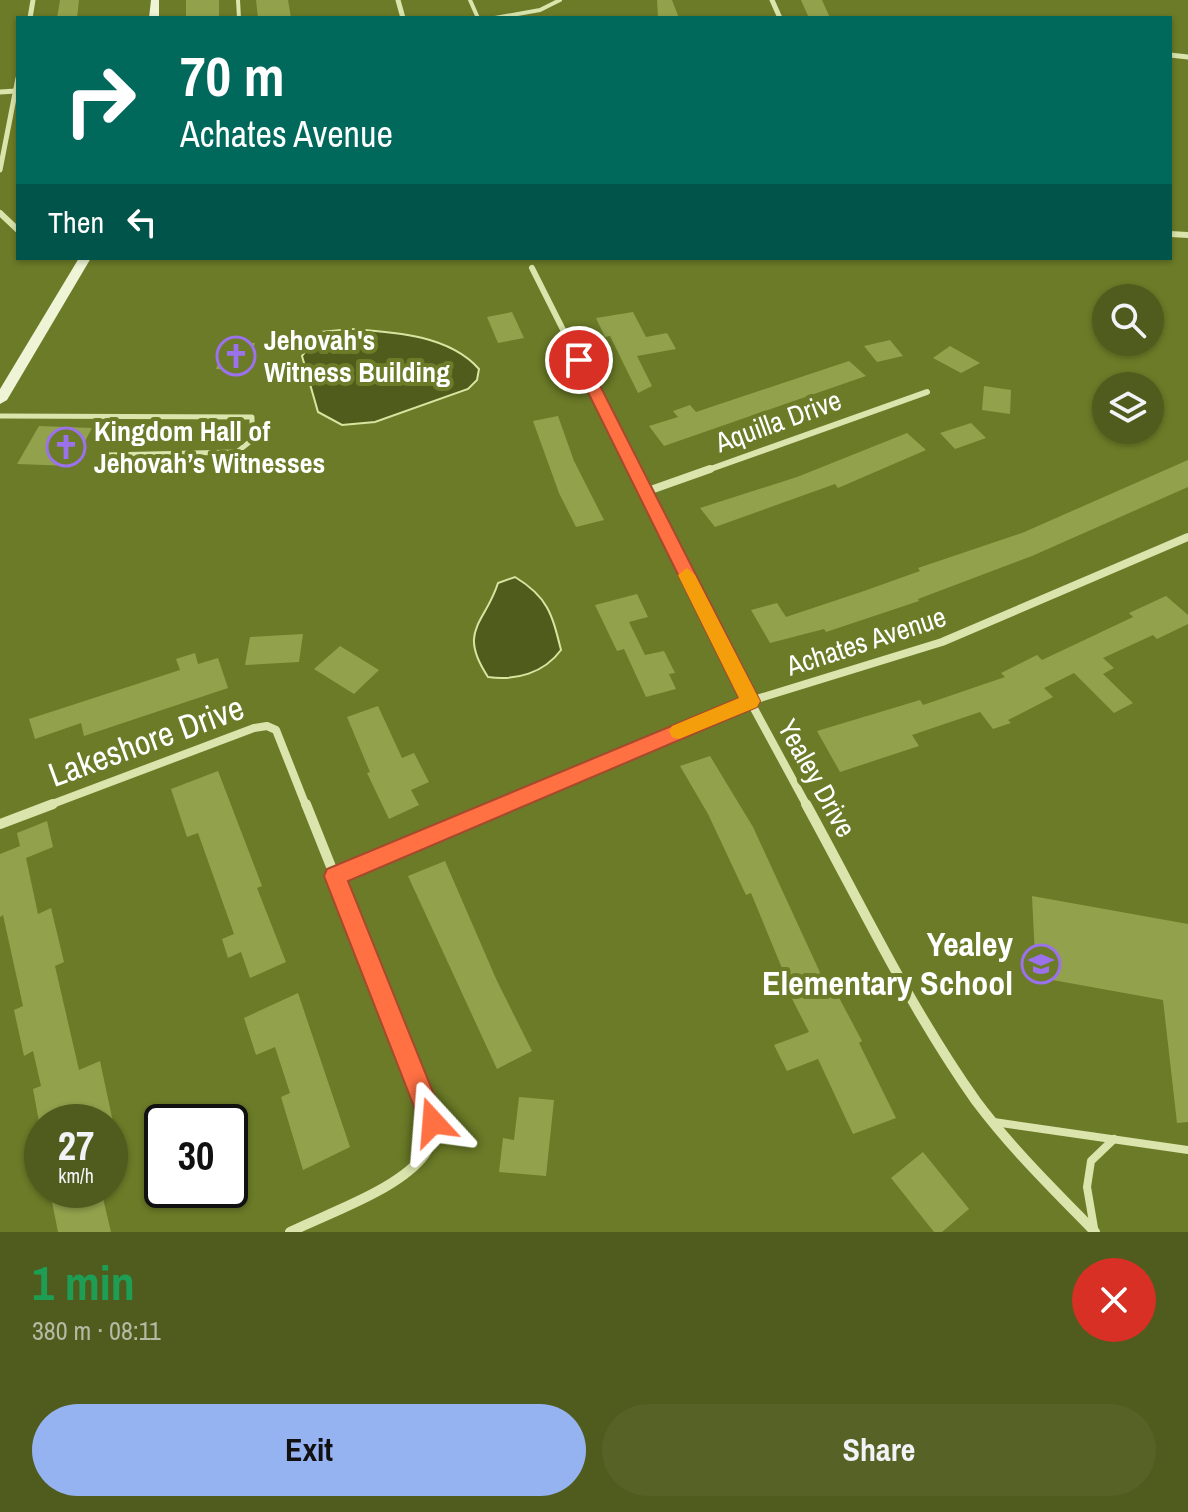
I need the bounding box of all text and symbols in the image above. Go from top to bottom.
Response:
text: 70 m [180,38,285,113]
icon: right [48,48,152,152]
text: Achates Avenue [180,110,393,158]
icon: left [120,200,164,244]
text: Then [48,202,104,242]
map controls [1092,284,1164,444]
button: search [1092,284,1164,356]
place label: Jehovah's Witness Building [264,321,450,391]
pin [545,326,613,394]
church icon: Jehovah's Witness Building [215,335,257,377]
icon: arrive [557,338,601,382]
button: layers [1092,372,1164,444]
street label: Aquilla Drive [709,381,846,462]
place label: Kingdom Hall of Jehovah’s Witnesses [94,412,325,482]
church icon: Kingdom Hall of Jehovah’s Witnesses [45,426,87,468]
street label: Achates Avenue [780,597,951,685]
street label: Lakeshore Drive [42,684,250,798]
street label: Yealey Drive [769,712,865,844]
place label: Yealey Elementary School [762,921,1013,1006]
school or university icon: Yealey Elementary School [1020,943,1062,985]
position arrow [391,1080,475,1164]
speed limit sign: 30 [144,1104,248,1208]
text: 27 [58,1119,94,1172]
text: km/h [58,1162,94,1189]
text: 1 min [32,1250,135,1315]
button: close [1072,1258,1156,1342]
text: 380 m · 08:11 [32,1313,161,1348]
button: Exit [32,1404,586,1496]
button: Share [602,1404,1156,1496]

